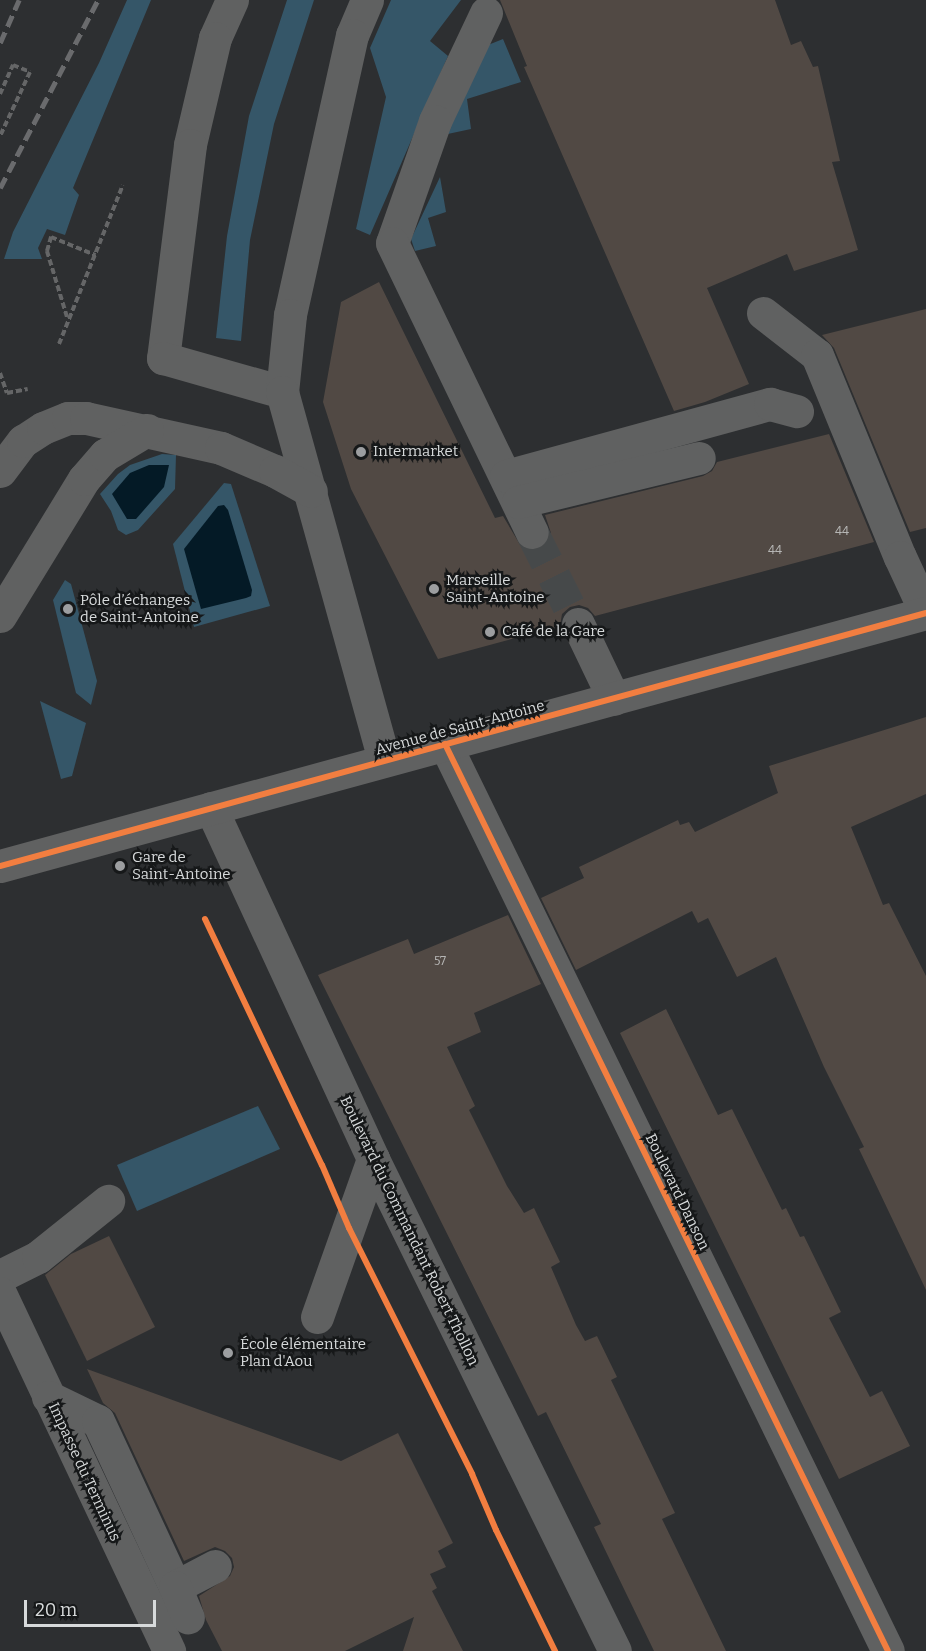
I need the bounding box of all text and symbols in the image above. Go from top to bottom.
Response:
place label: Intermarket [373,443,458,461]
marker: Intermarket [354,445,368,459]
house number: 44 [835,525,849,539]
house number: 44 [768,544,782,558]
place label: Marseille Saint-Antoine [446,571,545,606]
marker: Marseille Saint-Antoine [427,582,441,596]
place label: Pôle d’échanges de Saint-Antoine [80,591,199,626]
marker: Pôle d’échanges de Saint-Antoine [61,602,75,616]
place label: Café de la Gare [502,623,605,641]
marker: Café de la Gare [483,625,497,639]
street label: Avenue de Saint-Antoine [373,697,547,759]
place label: Gare de Saint-Antoine [132,848,231,883]
marker: Gare de Saint-Antoine [113,859,127,873]
house number: 57 [434,955,446,969]
street label: Boulevard du Commandant Robert Thollon [336,1093,482,1369]
street label: Boulevard Danson [641,1131,713,1253]
place label: École élémentaire Plan d'Aou [240,1335,366,1370]
marker: École élémentaire Plan d'Aou [221,1346,235,1360]
street label: Impasse du Terminus [44,1400,124,1544]
scale bar [27,1588,159,1626]
text: 20 m [35,1599,77,1621]

